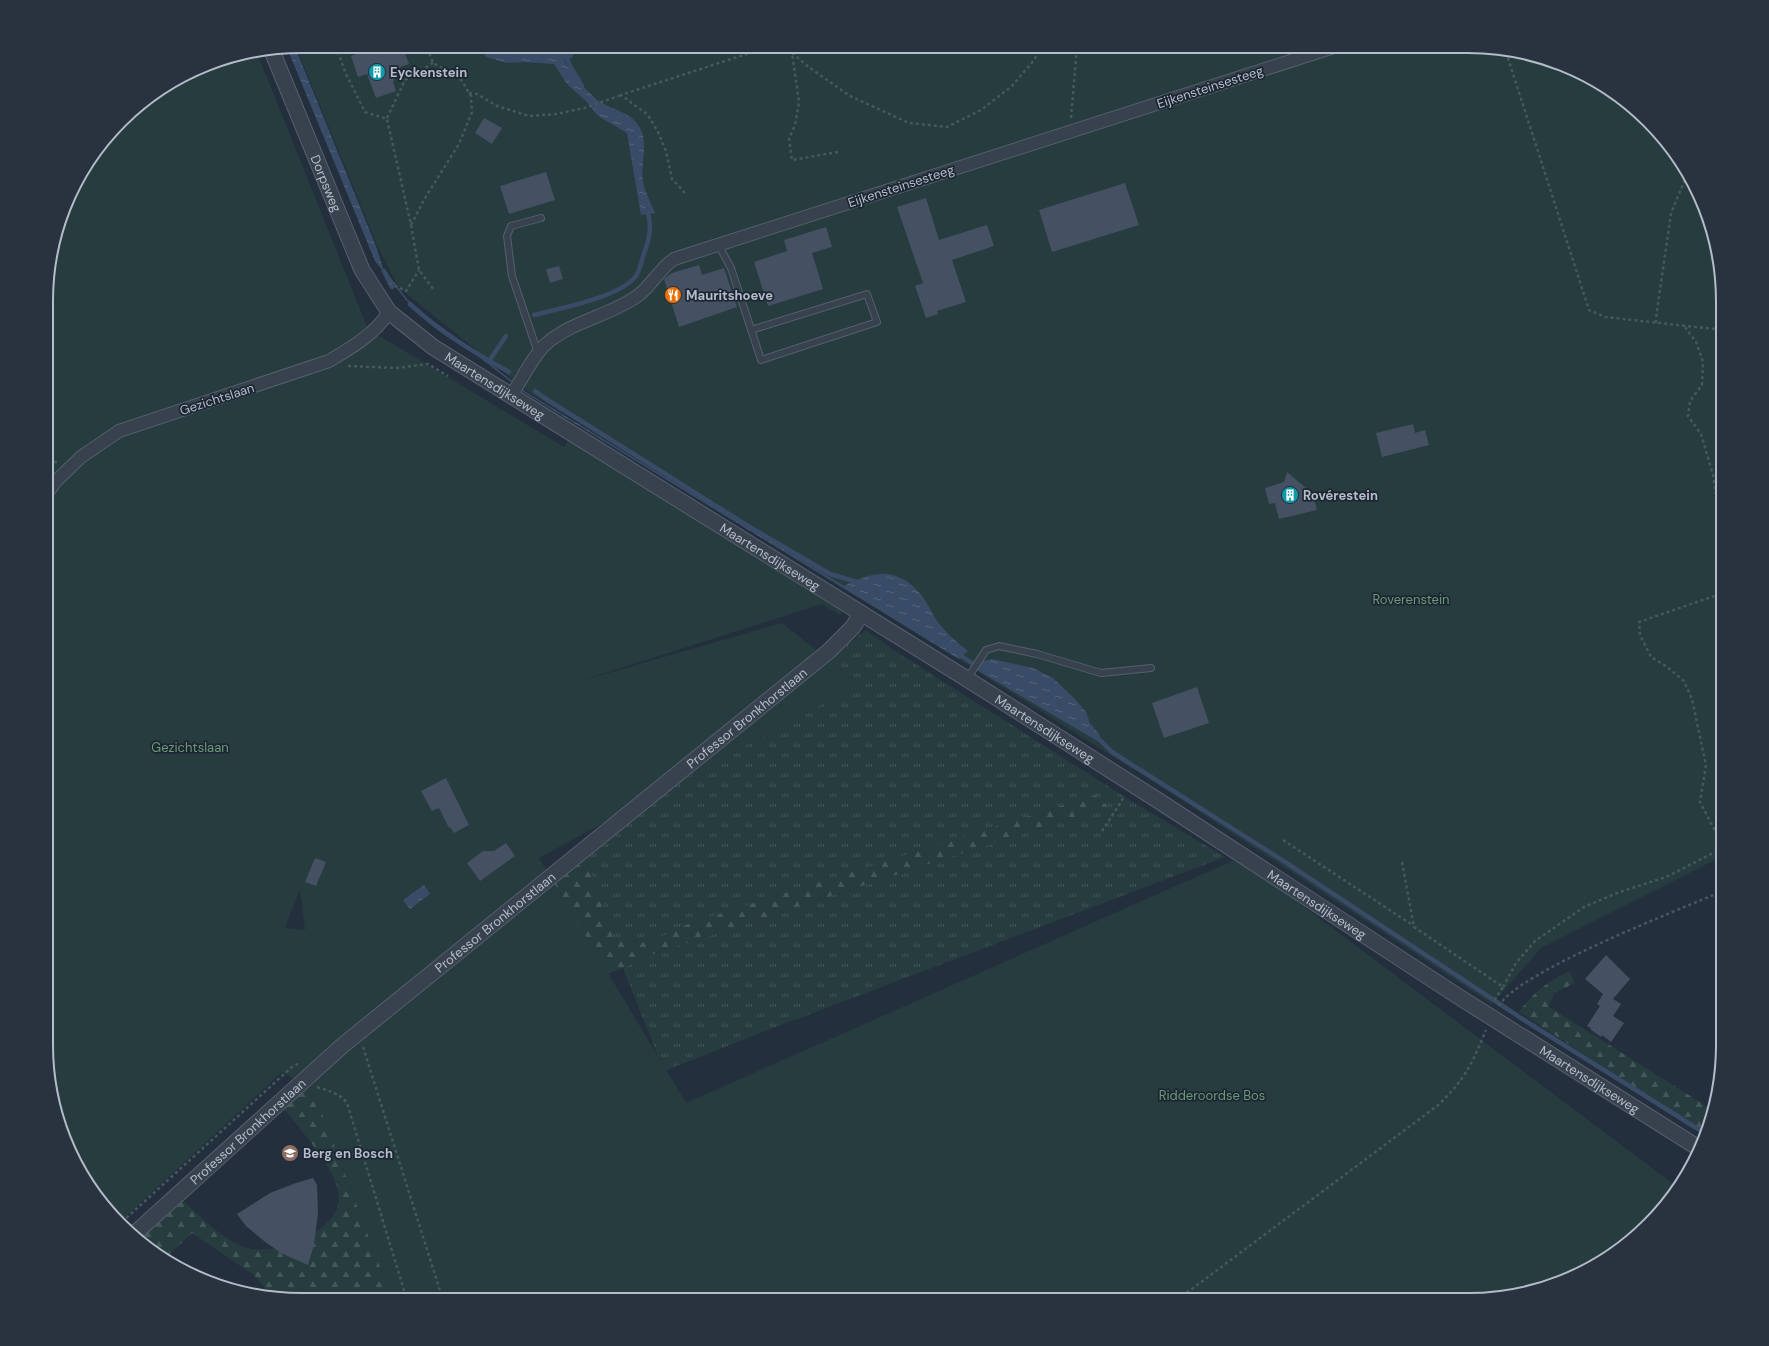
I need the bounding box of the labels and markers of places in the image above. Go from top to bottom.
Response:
building icon: Eyckenstein [367,62,387,82]
place label: Eyckenstein [390,64,467,81]
restaurant icon: Mauritshoeve [663,285,683,305]
place label: Mauritshoeve [686,287,773,304]
building icon: Rovérestein [1280,485,1300,505]
place label: Rovérestein [1303,487,1378,504]
school or university icon: Berg en Bosch [280,1143,300,1163]
place label: Berg en Bosch [303,1145,393,1162]

